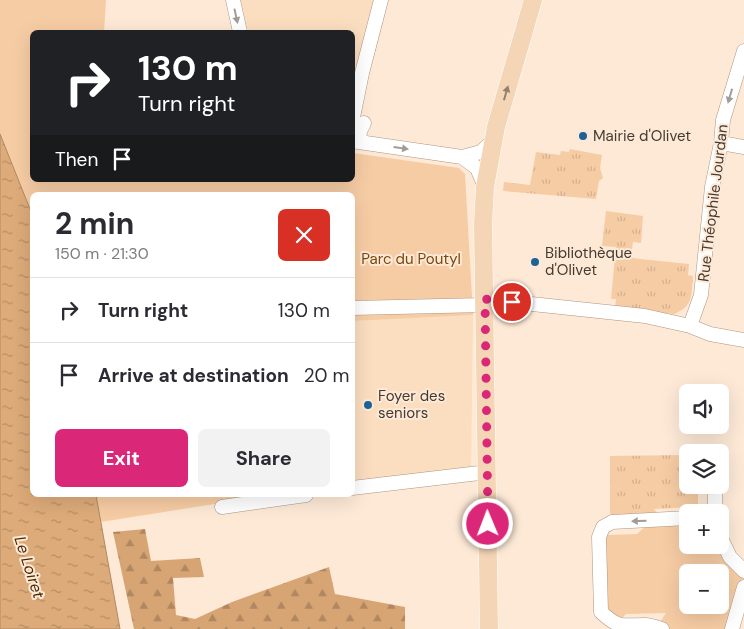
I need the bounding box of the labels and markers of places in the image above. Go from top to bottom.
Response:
place label: Mairie d'Olivet [593,126,691,146]
marker: Mairie d'Olivet [577,130,589,142]
place label: Bibliothèque d'Olivet [545,243,632,280]
marker: Bibliothèque d'Olivet [529,256,541,268]
pin [491,281,533,323]
place label: Foyer des seniors [378,386,445,423]
marker: Foyer des seniors [362,399,374,411]

